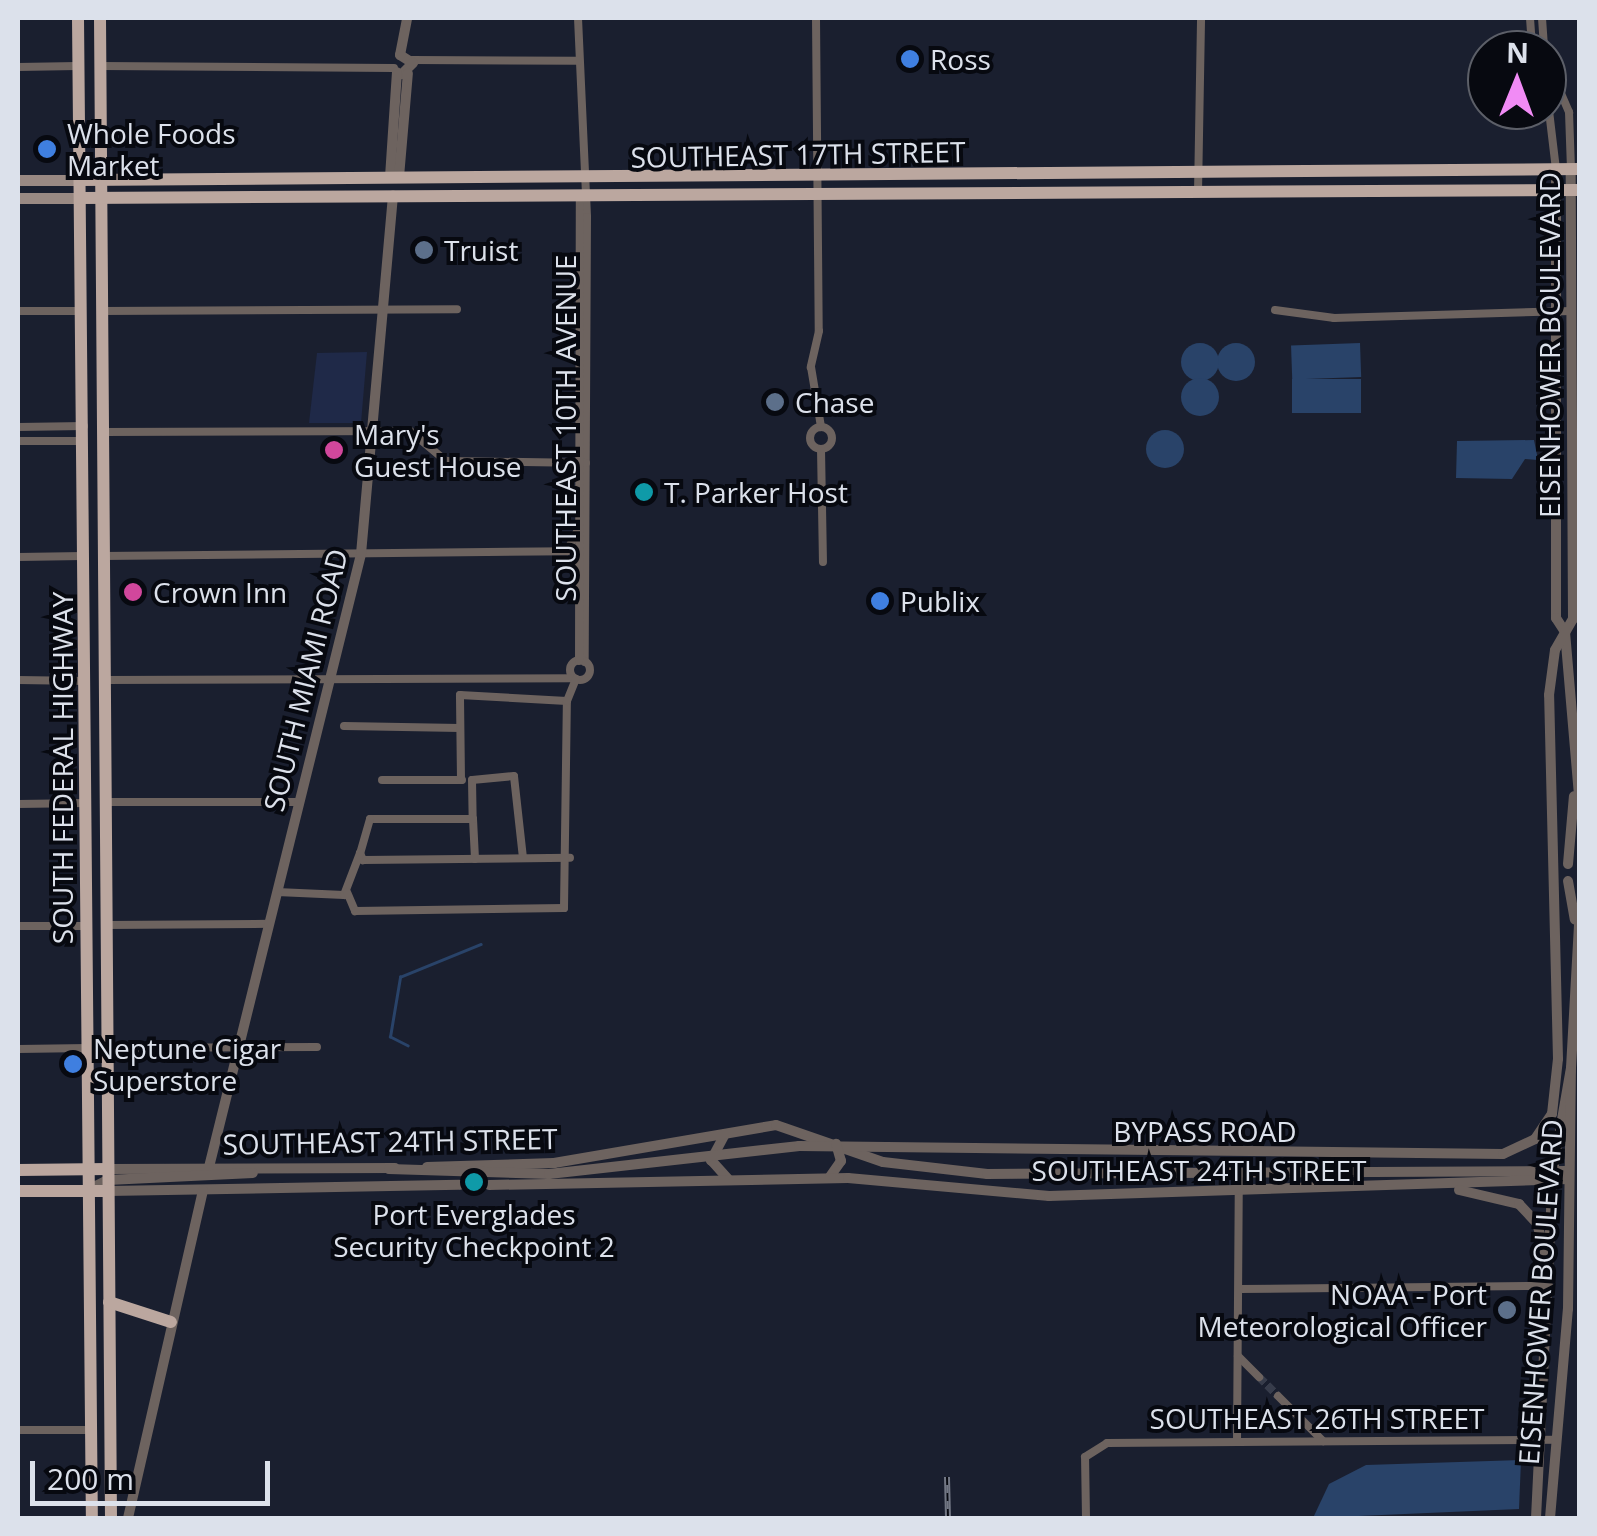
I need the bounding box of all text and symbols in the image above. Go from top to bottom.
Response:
north arrow [1467,30,1567,130]
text: N [1506,33,1529,71]
place label: Ross [930,42,991,76]
marker: Ross [899,48,921,70]
place label: Whole Foods Market [67,116,236,182]
street label: SOUTHEAST 17TH STREET [630,134,966,174]
marker: Whole Foods Market [36,138,58,160]
street label: EISENHOWER BOULEVARD [1532,172,1566,518]
place label: Truist [444,233,518,267]
marker: Truist [413,239,435,261]
street label: SOUTHEAST 10TH AVENUE [548,254,582,602]
place label: Chase [795,385,874,419]
marker: Chase [764,391,786,413]
place label: Mary's Guest House [354,417,522,483]
marker: Mary's Guest House [323,439,345,461]
place label: T. Parker Host [664,475,848,509]
marker: T. Parker Host [633,481,655,503]
street label: SOUTH MIAMI ROAD [256,545,354,815]
place label: Crown Inn [153,575,287,609]
marker: Crown Inn [122,581,144,603]
place label: Publix [900,584,980,618]
marker: Publix [869,590,891,612]
street label: SOUTH FEDERAL HIGHWAY [45,592,79,944]
place label: Neptune Cigar Superstore [93,1031,281,1097]
marker: Neptune Cigar Superstore [62,1053,84,1075]
street label: BYPASS ROAD [1113,1114,1297,1148]
street label: EISENHOWER BOULEVARD [1511,1118,1569,1466]
street label: SOUTHEAST 24TH STREET [222,1121,558,1161]
street label: SOUTHEAST 24TH STREET [1032,1153,1366,1187]
marker: Port Everglades Security Checkpoint 2 [463,1171,485,1193]
place label: Port Everglades Security Checkpoint 2 [333,1197,615,1263]
place label: NOAA - Port Meteorological Officer [1198,1277,1487,1343]
marker: NOAA - Port Meteorological Officer [1496,1299,1518,1321]
street label: SOUTHEAST 26TH STREET [1150,1401,1484,1435]
scale bar [35,1441,275,1503]
text: 200 m [47,1458,134,1499]

